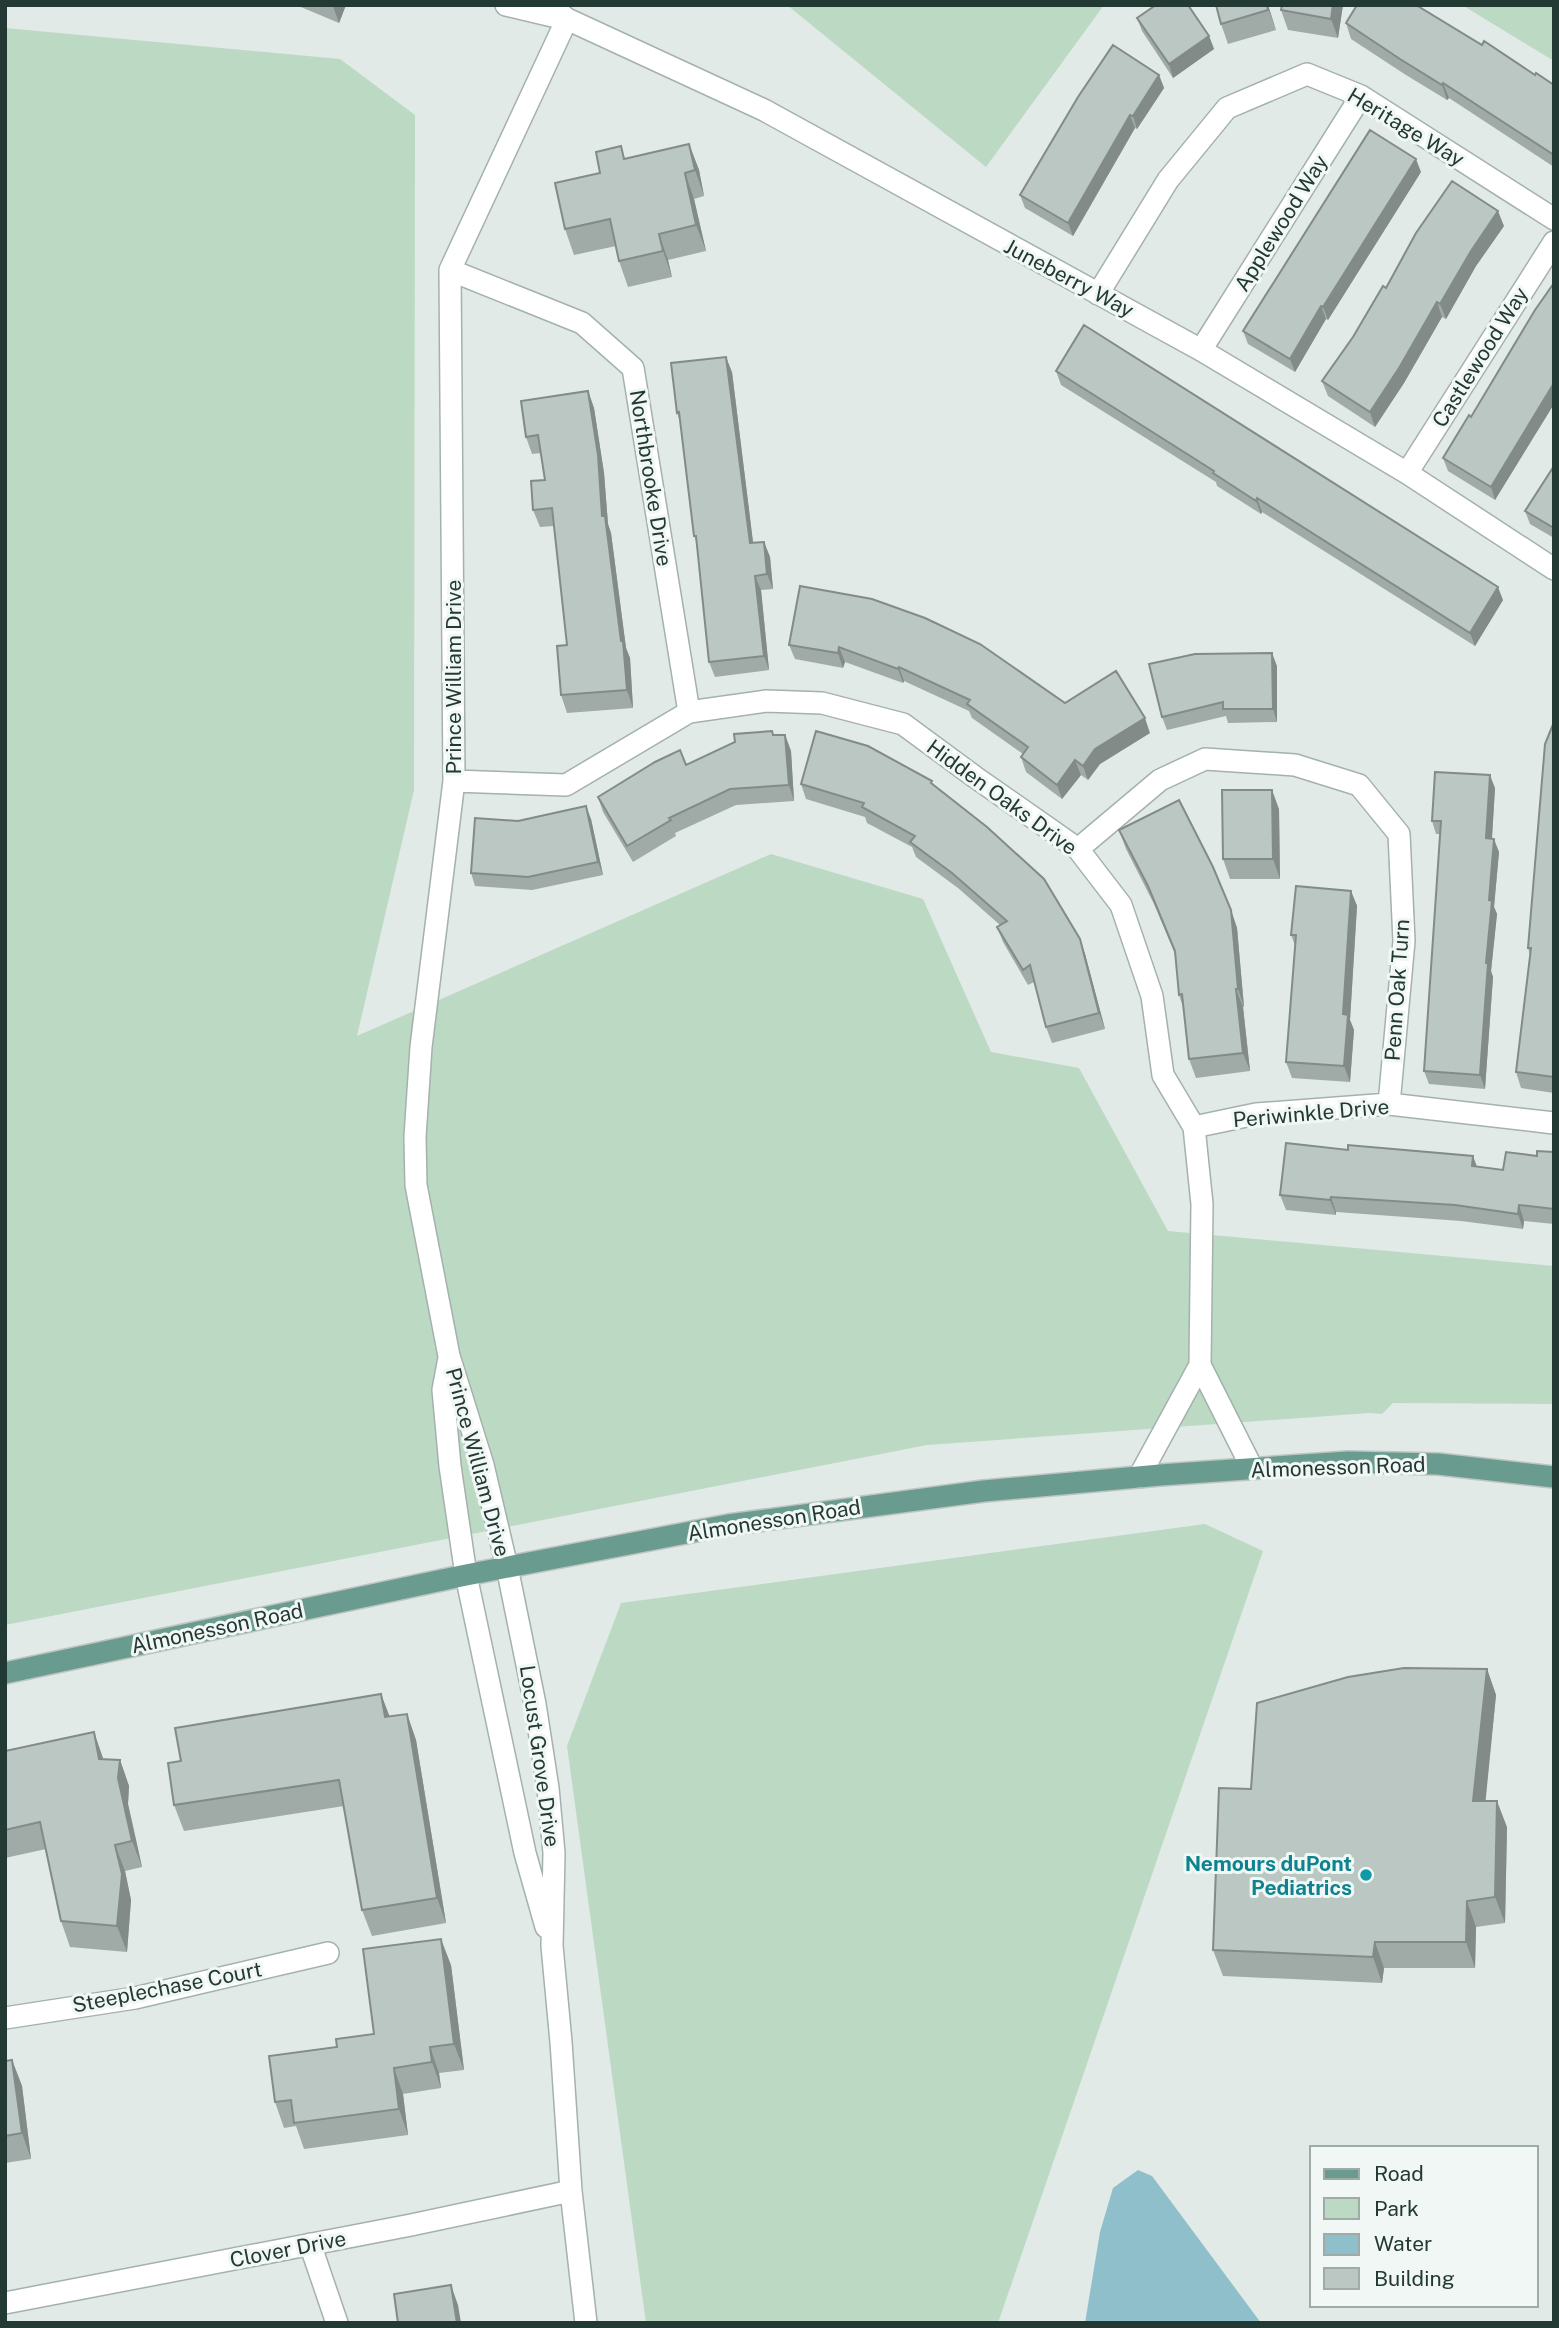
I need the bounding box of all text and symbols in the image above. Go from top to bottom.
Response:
street label: Heritage Way [1343,82,1469,172]
street label: Applewood Way [1229,150,1333,296]
street label: Juneberry Way [1000,233,1138,323]
street label: Castlewood Way [1427,282,1533,432]
street label: Northbrooke Drive [625,388,677,568]
street label: Prince William Drive [441,580,466,774]
street label: Hidden Oaks Drive [922,734,1082,860]
street label: Penn Oak Turn [1380,918,1414,1062]
street label: Periwinkle Drive [1232,1094,1390,1132]
street label: Prince William Drive [441,1365,515,1559]
street label: Almonesson Road [1250,1451,1426,1483]
street label: Almonesson Road [686,1494,862,1546]
street label: Almonesson Road [129,1598,305,1658]
street label: Locust Grove Drive [515,1663,565,1849]
place label: Nemours duPont Pediatrics [1185,1851,1352,1900]
marker: Nemours duPont Pediatrics [1358,1867,1374,1883]
street label: Steeplechase Court [70,1956,264,2018]
legend [1310,2146,1538,2307]
text: Road [1374,2161,1424,2186]
text: Park [1374,2196,1419,2221]
street label: Clover Drive [228,2225,348,2273]
text: Water [1374,2231,1432,2256]
text: Building [1374,2266,1455,2291]

